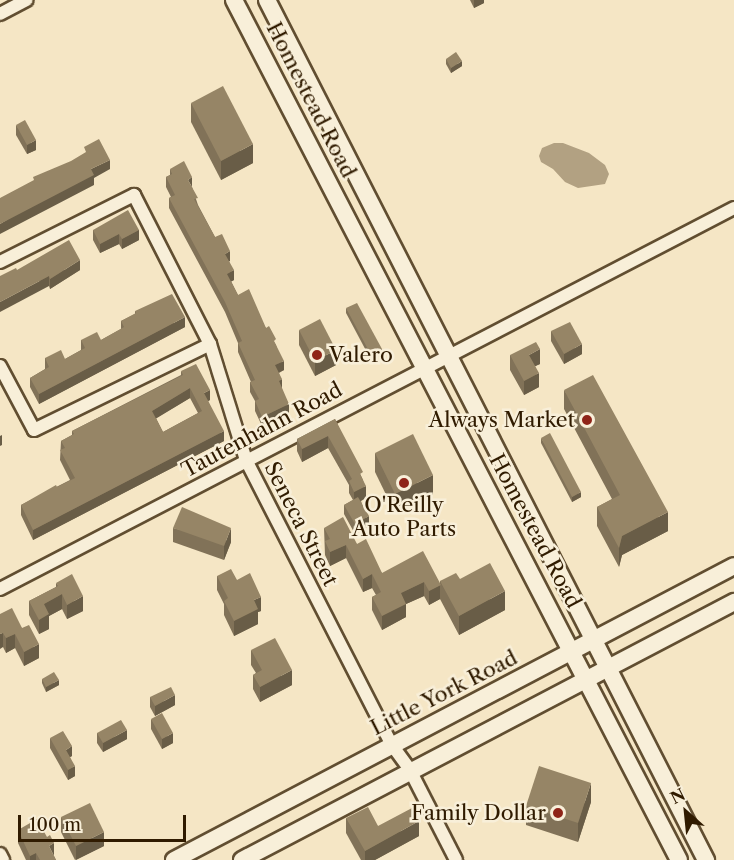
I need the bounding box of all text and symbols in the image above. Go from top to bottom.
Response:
street label: Homestead Road [261,18,361,182]
place label: Valero [329,342,393,368]
marker: Valero [310,348,324,362]
street label: Tautenhahn Road [177,377,347,483]
place label: Always Market [429,407,575,433]
marker: Always Market [580,413,594,427]
street label: Homestead Road [484,449,586,613]
street label: Seneca Street [259,457,343,591]
marker: O'Reilly Auto Parts [397,476,411,490]
place label: O'Reilly Auto Parts [352,492,456,542]
street label: Little York Road [366,645,522,741]
north arrow [656,782,716,842]
text: N [667,784,689,808]
place label: Family Dollar [410,800,546,826]
scale bar [21,803,189,841]
marker: Family Dollar [551,806,565,820]
text: 100 m [29,814,81,836]

